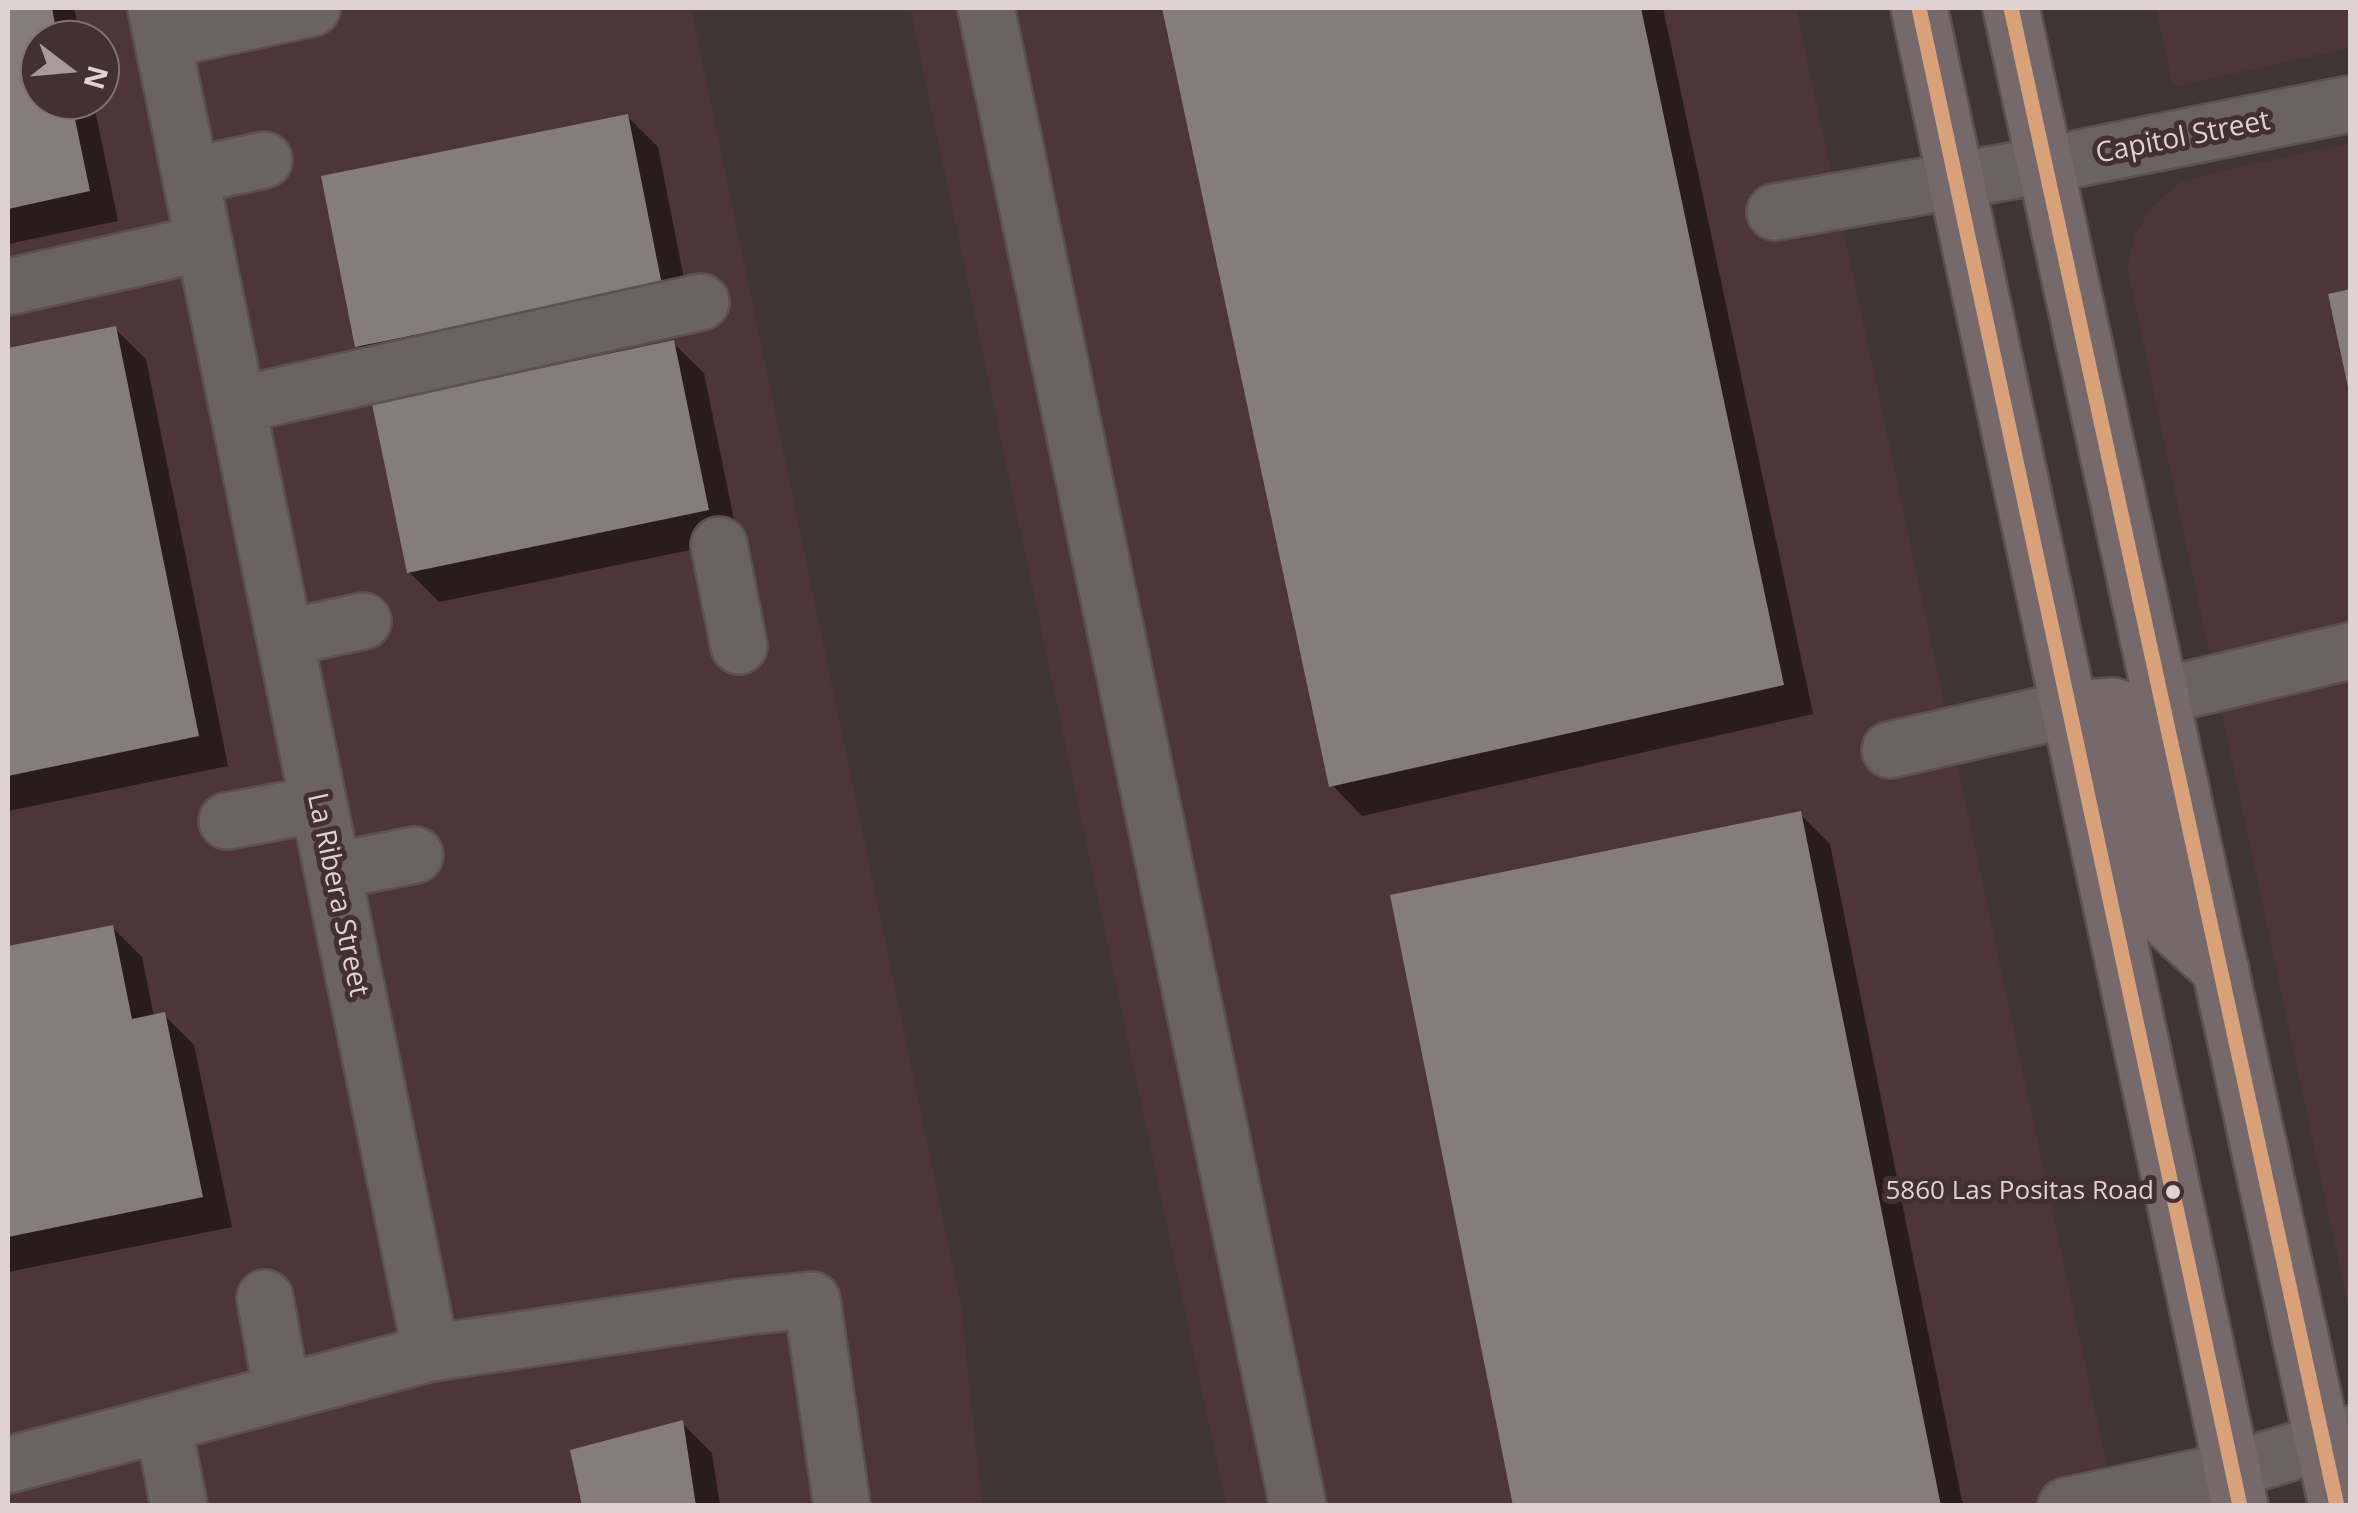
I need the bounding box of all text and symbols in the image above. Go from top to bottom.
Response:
north arrow [20,20,120,120]
text: N [76,62,118,94]
street label: Capitol Street [2093,105,2273,171]
street label: La Ribera Street [299,790,375,1000]
place label: 5860 Las Positas Road [1885,1176,2154,1208]
marker: 5860 Las Positas Road [2163,1182,2183,1202]

